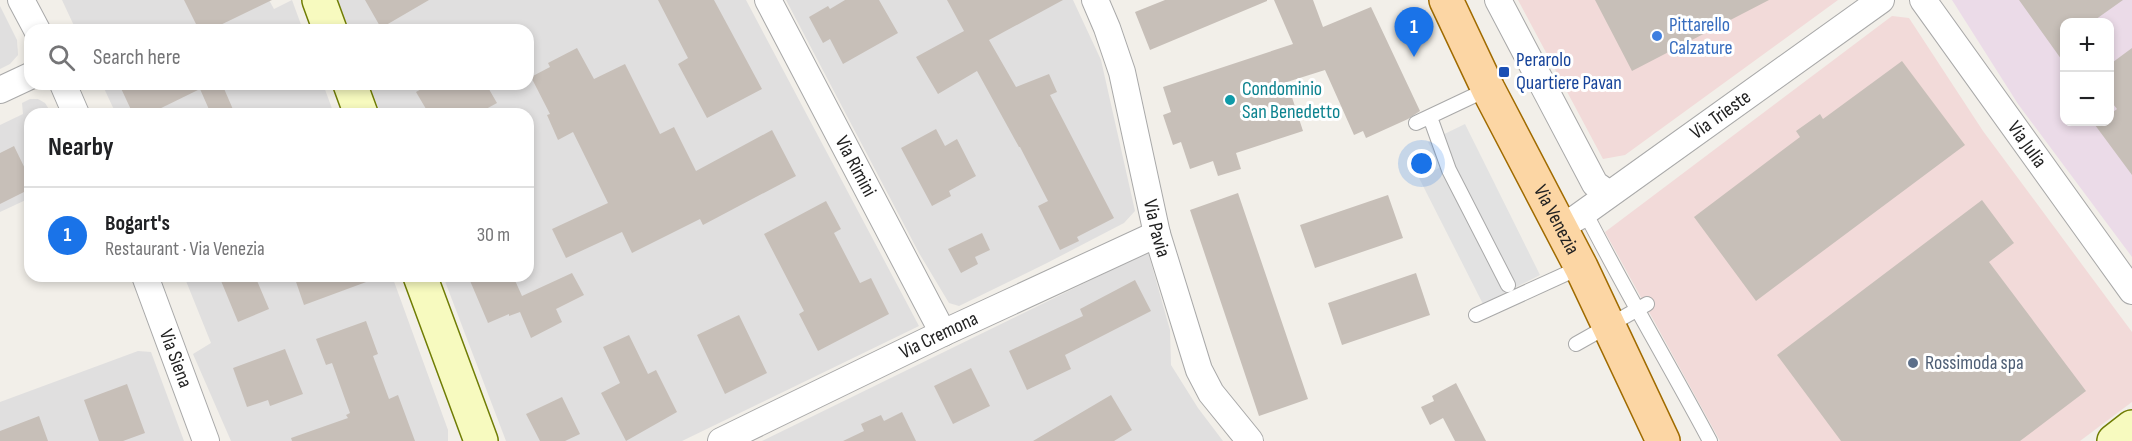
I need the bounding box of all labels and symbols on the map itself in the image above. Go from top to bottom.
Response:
pin: 1 [1394,8,1434,57]
place label: Pittarello Calzature [1669,13,1733,60]
marker: Pittarello Calzature [1650,29,1664,43]
place label: Perarolo Quartiere Pavan [1516,48,1622,95]
marker: Perarolo Quartiere Pavan [1497,65,1511,79]
place label: Condominio San Benedetto [1242,77,1340,124]
street label: Via Trieste [1686,85,1756,145]
marker: Condominio San Benedetto [1223,93,1237,107]
street label: Via Julia [2002,117,2052,173]
street label: Via Rimini [830,132,881,201]
your location [1407,149,1436,178]
street label: Via Venezia [1528,181,1584,259]
street label: Via Pavia [1138,197,1175,260]
street label: Via Cremona [896,306,982,364]
street label: Via Siena [154,326,197,391]
place label: Rossimoda spa [1925,351,2024,375]
marker: Rossimoda spa [1906,356,1920,370]

